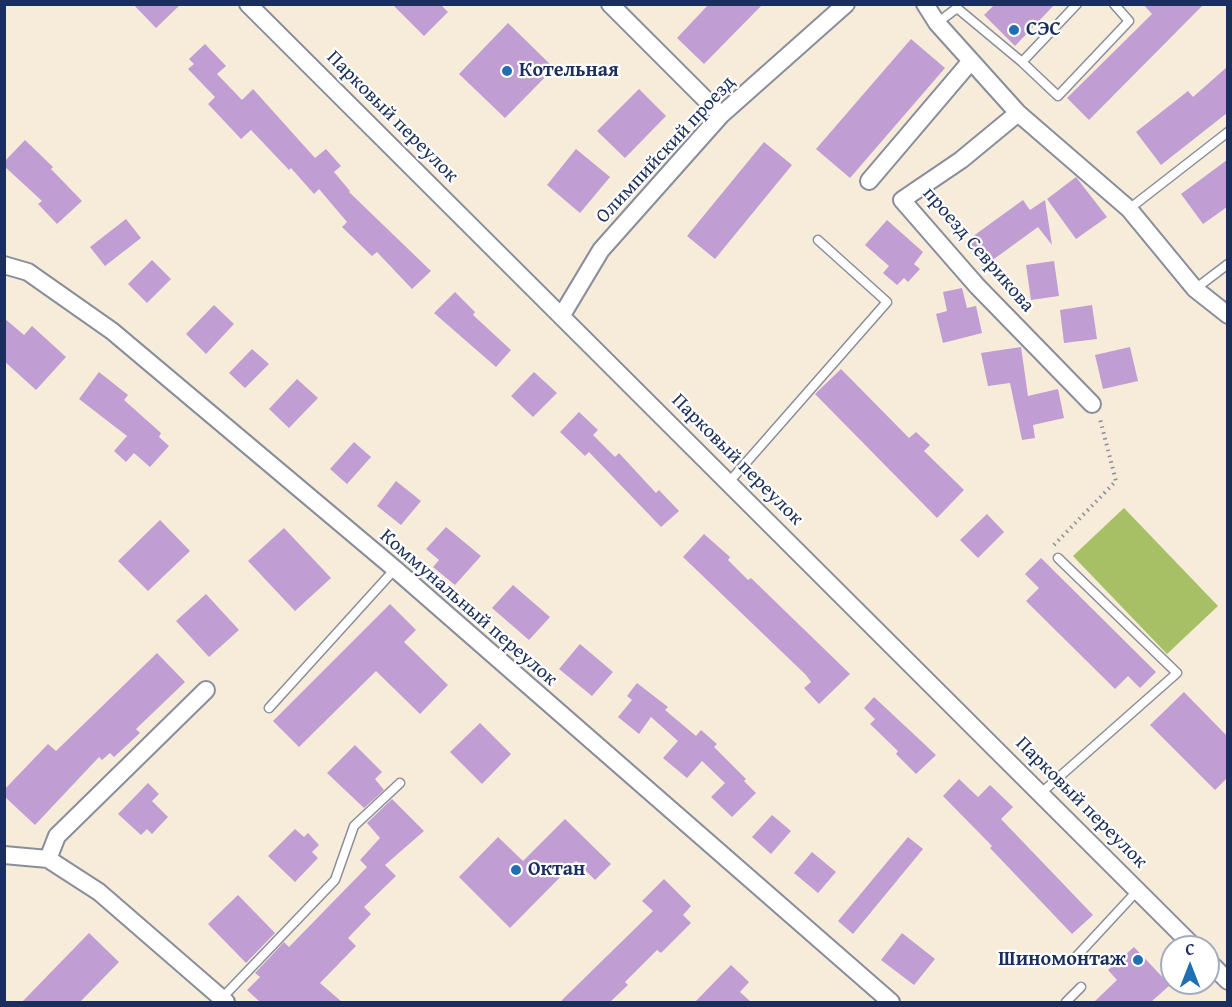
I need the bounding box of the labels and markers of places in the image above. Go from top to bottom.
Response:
place label: СЭС [1026,18,1061,42]
marker: СЭС [1007,23,1021,37]
place label: Котельная [519,59,619,83]
marker: Котельная [500,64,514,78]
place label: Октан [528,858,585,882]
marker: Октан [509,863,523,877]
place label: Шиномонтаж [998,948,1126,972]
marker: Шиномонтаж [1131,953,1145,967]

